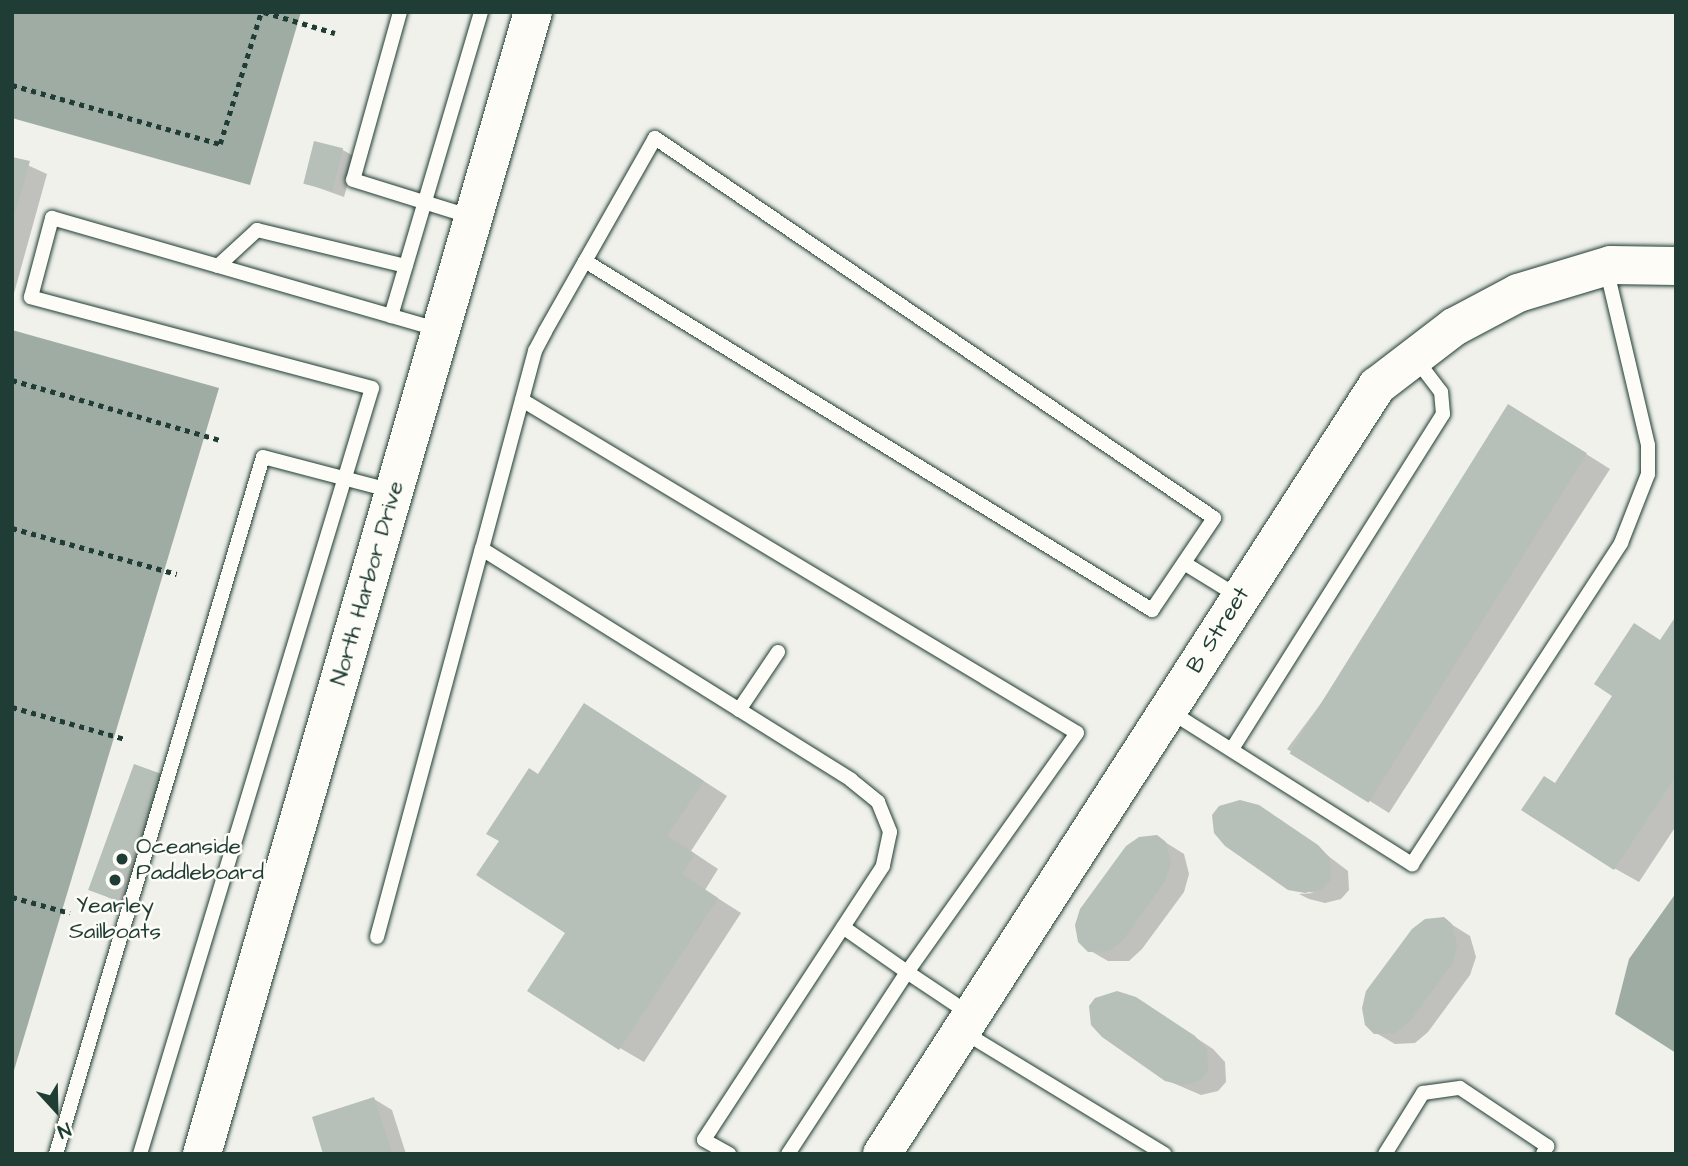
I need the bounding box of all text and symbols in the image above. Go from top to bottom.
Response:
street label: North Harbor Drive [325,478,409,688]
street label: B Street [1181,582,1255,678]
place label: Oceanside Paddleboard [136,832,264,886]
marker: Oceanside Paddleboard [114,851,130,867]
marker: Yearley Sailboats [107,872,123,888]
place label: Yearley Sailboats [69,891,161,945]
north arrow [21,1075,91,1145]
text: N [53,1115,75,1145]

